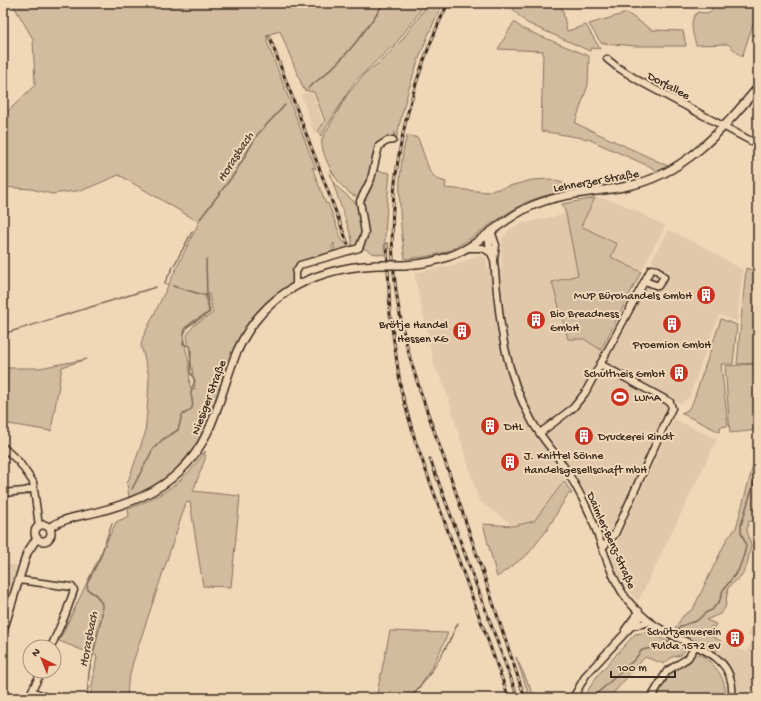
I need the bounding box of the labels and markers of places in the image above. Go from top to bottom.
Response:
building icon: MUP Bürohandels GmbH [695,284,717,306]
place label: MUP Bürohandels GmbH [574,290,692,304]
place label: Bio Breadness GmbH [549,308,619,336]
building icon: Bio Breadness GmbH [525,309,547,331]
building icon: Proemion GmbH [661,313,683,335]
place label: Brötje Handel Hessen KG [378,319,448,347]
building icon: Brötje Handel Hessen KG [451,320,473,342]
place label: Proemion GmbH [632,339,711,353]
building icon: Schultheis GmbH [668,362,690,384]
place label: Schultheis GmbH [584,368,665,382]
sports icon: LUMA [609,386,631,408]
place label: LUMA [634,392,662,406]
building icon: DHL [479,415,501,437]
place label: DHL [503,421,524,435]
building icon: Druckerei Rindt [573,425,595,447]
place label: Druckerei Rindt [597,431,675,445]
place label: J. Knittel Söhne Handelsgesellschaft mbH [524,450,647,478]
building icon: J. Knittel Söhne Handelsgesellschaft mbH [499,451,521,473]
place label: Schützenverein Fulda 1572 eV [647,626,721,654]
building icon: Schützenverein Fulda 1572 eV [724,627,746,649]

